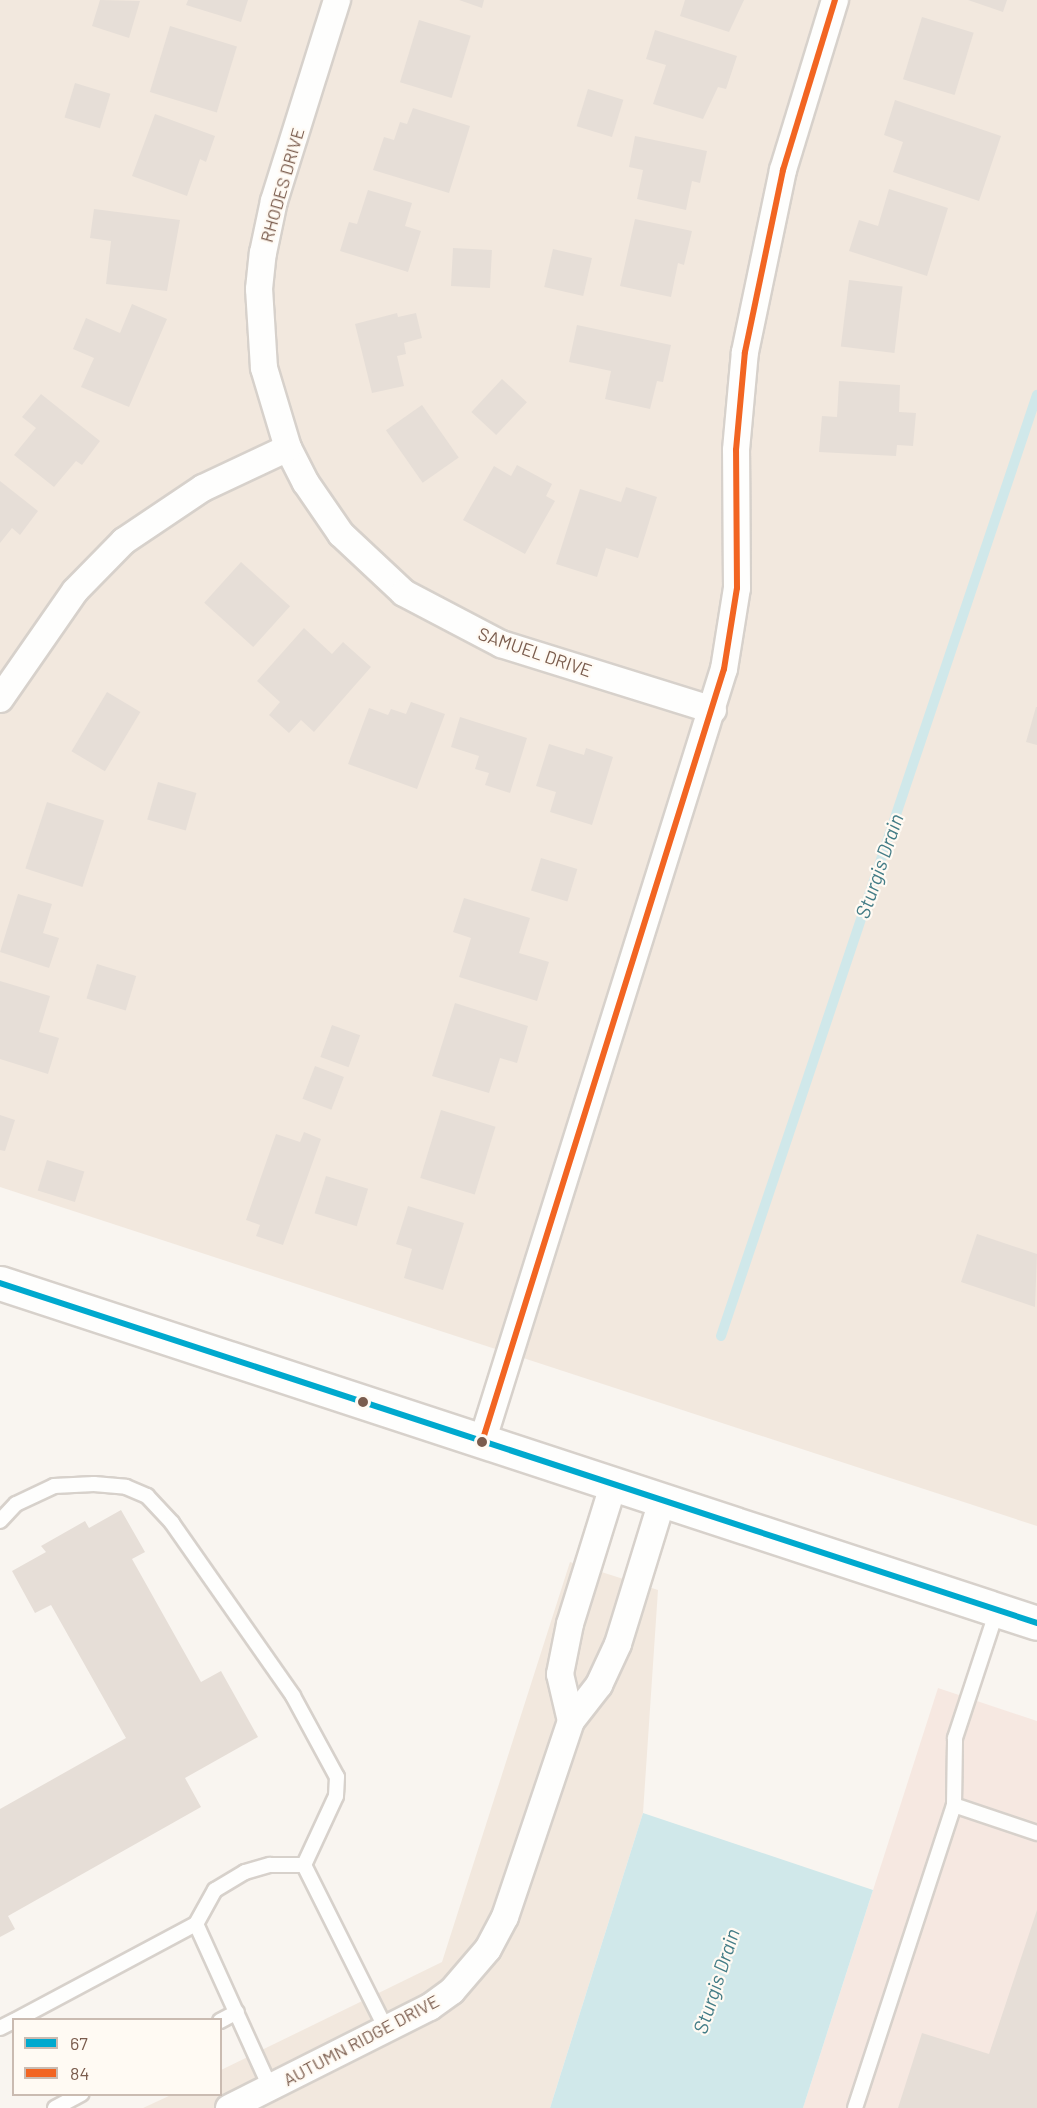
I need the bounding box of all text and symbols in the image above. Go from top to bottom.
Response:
street label: RHODES DRIVE [255,125,309,245]
street label: SAMUEL DRIVE [475,622,595,682]
water label: Sturgis Drain [850,811,908,921]
unlabelled marker [357,1396,369,1408]
unlabelled marker [476,1436,488,1448]
water label: Sturgis Drain [688,1925,744,2037]
street label: AUTUMN RIDGE DRIVE [279,1990,443,2090]
legend [12,2018,222,2096]
text: 67 [70,2032,88,2054]
text: 84 [70,2062,89,2084]

